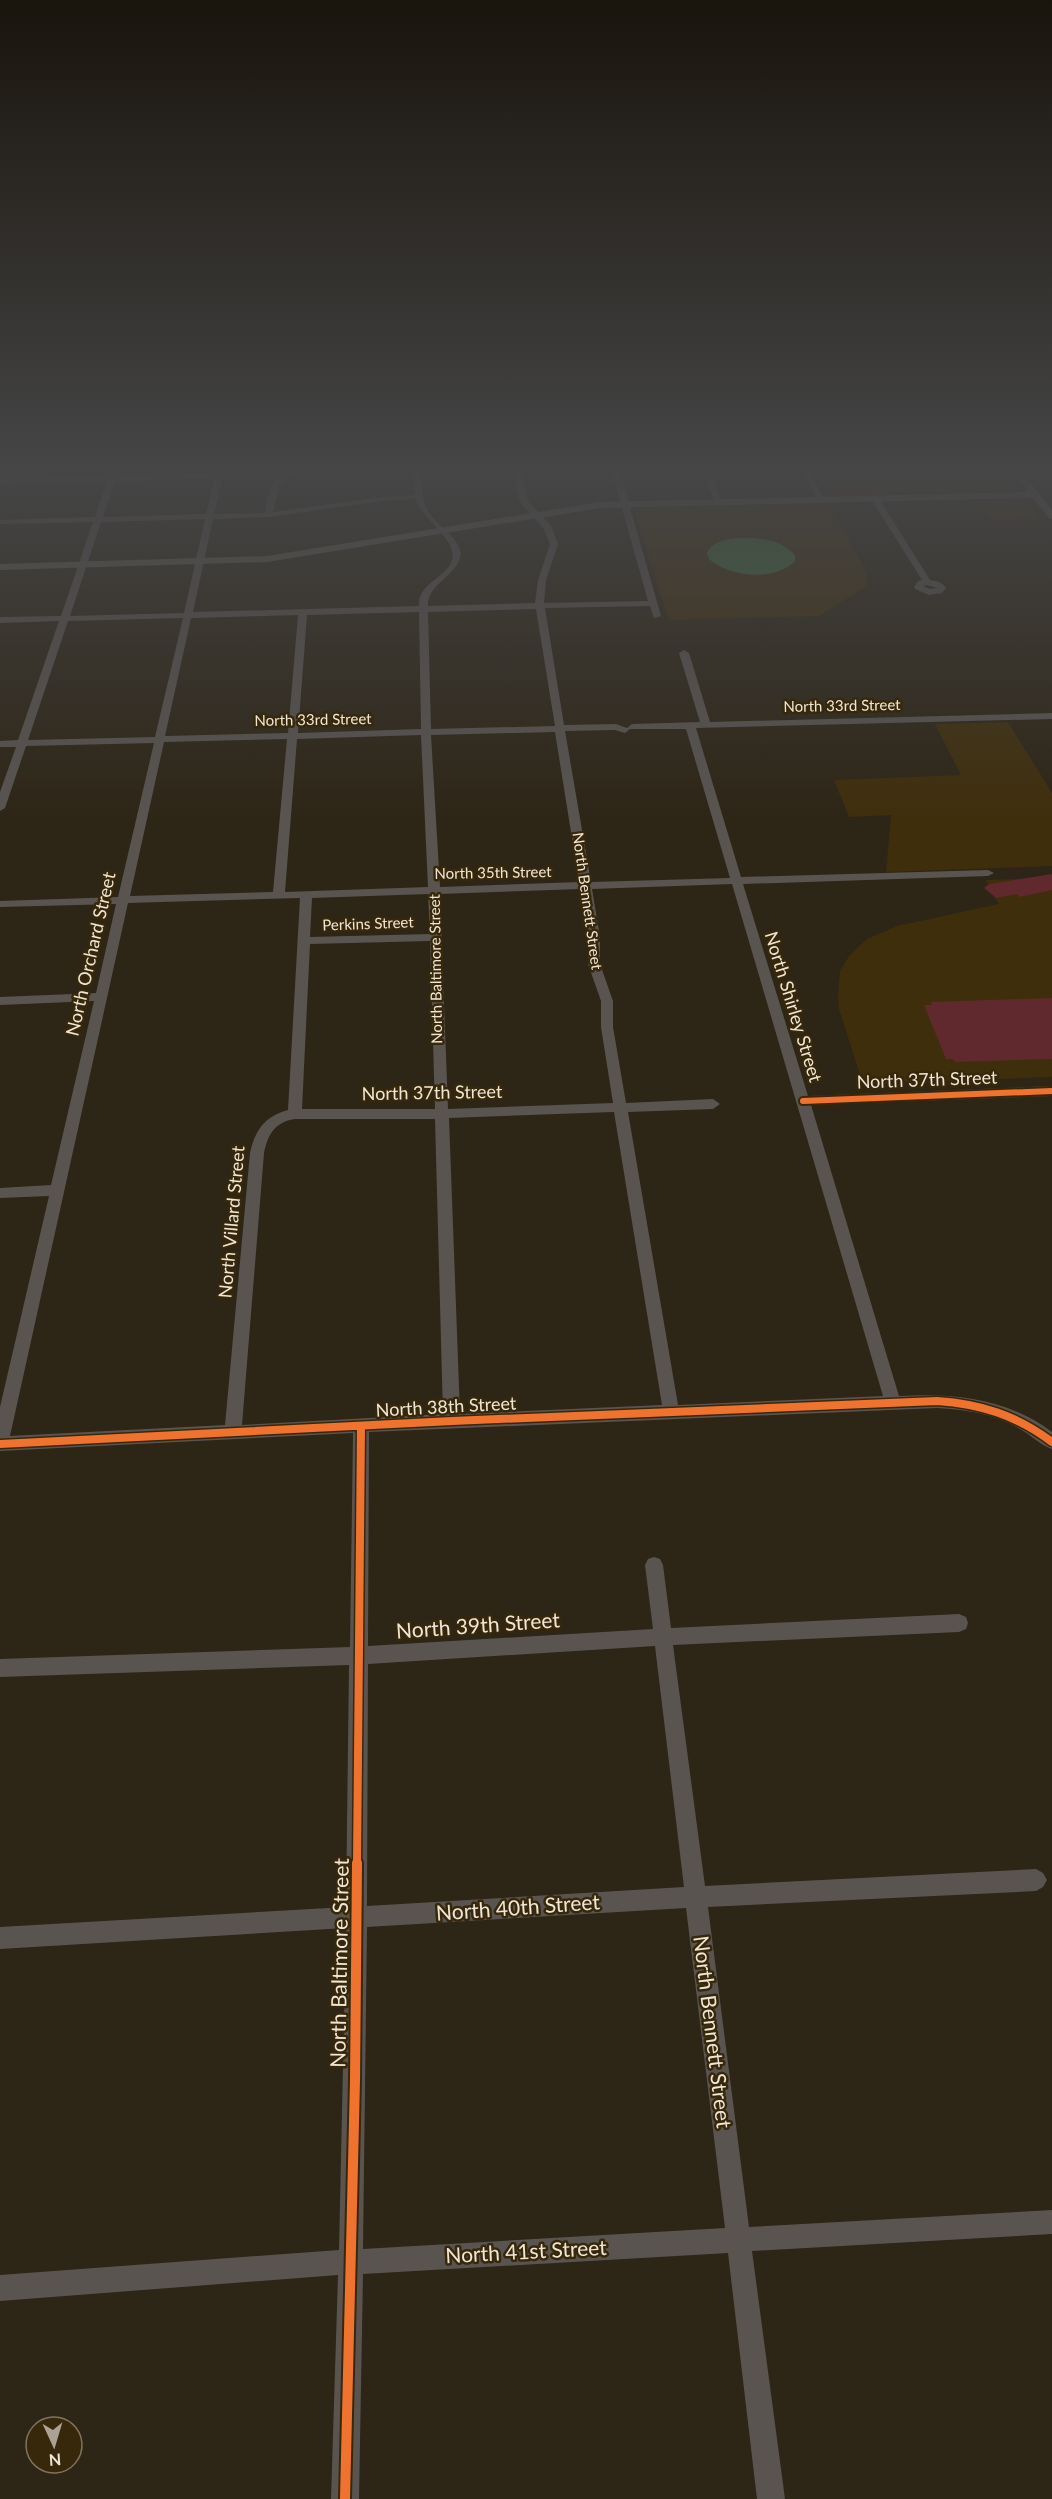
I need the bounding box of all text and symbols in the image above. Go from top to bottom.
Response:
street label: North 33rd Street [783,695,901,715]
street label: North 33rd Street [254,709,372,729]
street label: North Bennett Street [569,831,607,971]
street label: North 35th Street [434,862,552,882]
street label: North Orchard Street [60,869,120,1038]
street label: North Baltimore Street [425,893,445,1044]
street label: Perkins Street [322,912,415,934]
street label: North Shirley Street [761,929,827,1085]
street label: North 37th Street [856,1066,998,1092]
street label: North 37th Street [361,1080,503,1104]
street label: North Villard Street [213,1144,249,1299]
street label: North 38th Street [375,1391,517,1421]
street label: North 39th Street [395,1606,561,1643]
street label: North Baltimore Street [324,1857,353,2068]
street label: North 40th Street [435,1888,601,1925]
street label: North Bennett Street [689,1934,738,2130]
street label: North 41st Street [445,2234,608,2267]
north arrow [24,2415,84,2475]
text: N [48,2451,62,2470]

